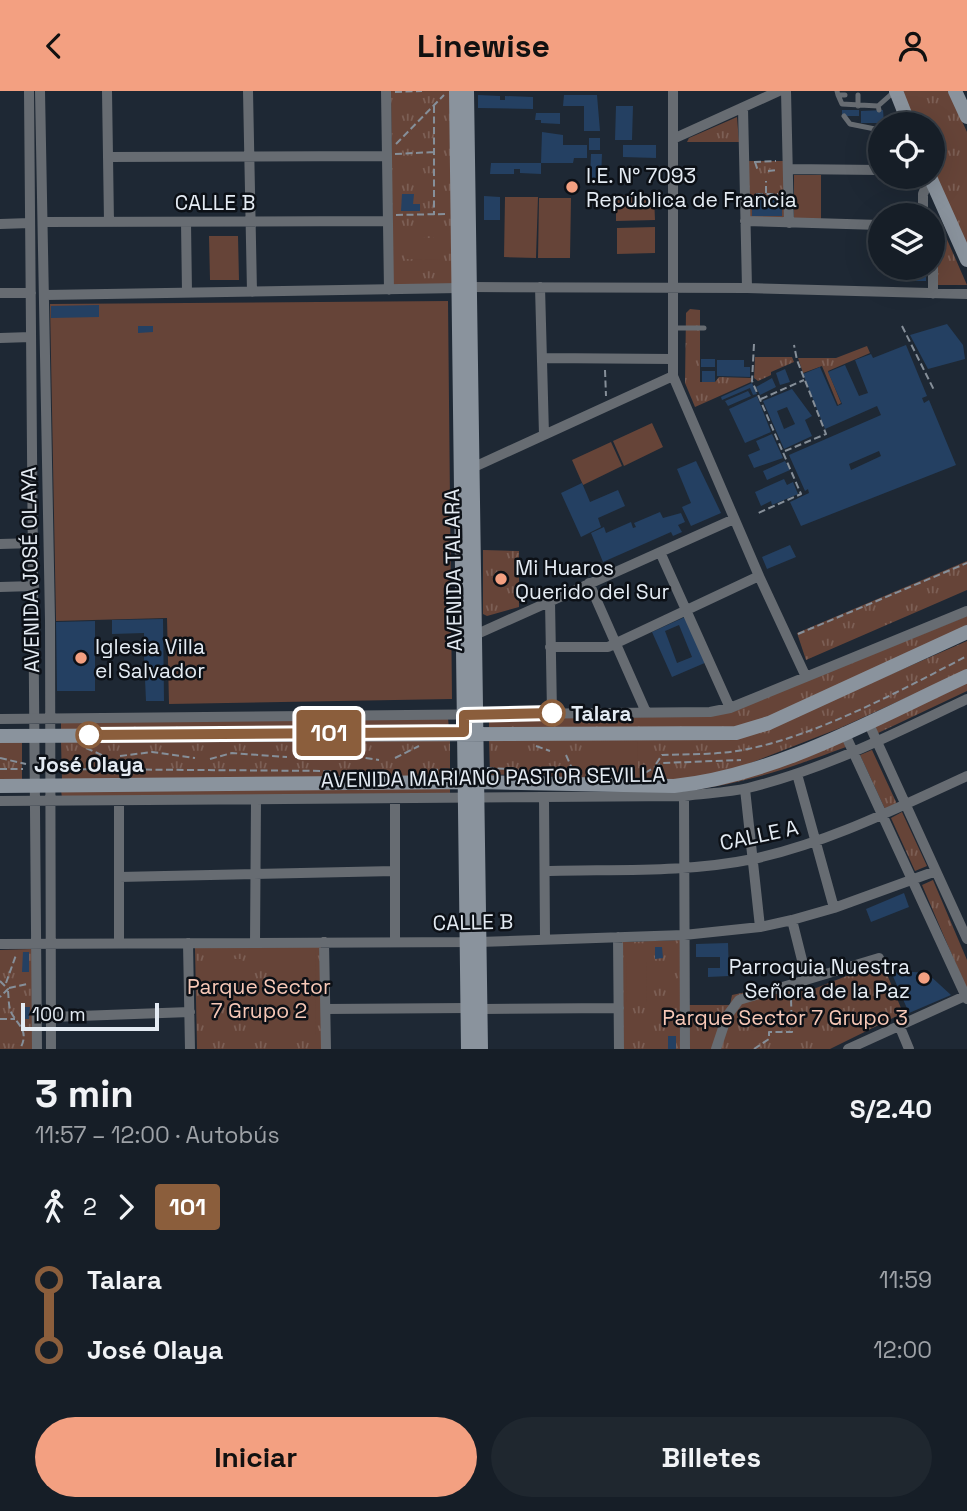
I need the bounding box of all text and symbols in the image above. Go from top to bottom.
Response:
text: Linewise [417,26,550,66]
icon: back [35,27,73,65]
icon: person [894,27,932,65]
map controls [868,112,945,280]
button: locate [868,112,945,189]
place label: I.E. N° 7093 República de Francia [586,162,797,213]
marker: I.E. N° 7093 República de Francia [564,179,580,195]
street label: CALLE B [175,189,255,216]
button: layers [868,203,945,280]
street label: AVENIDA JOSÉ OLAYA [15,467,45,673]
street label: AVENIDA TALARA [438,488,468,652]
place label: Mi Huaros Querido del Sur [515,554,670,605]
marker: Mi Huaros Querido del Sur [493,571,509,587]
place label: Iglesia Villa el Salvador [95,633,205,684]
marker: Iglesia Villa el Salvador [73,650,89,666]
marker: Talara [539,700,565,726]
place label: Talara [571,700,632,727]
line badge: 101 [289,710,369,756]
text: 101 [310,717,348,748]
marker: José Olaya [76,722,102,748]
place label: José Olaya [34,751,144,778]
street label: AVENIDA MARIANO PASTOR SEVILLA [320,760,666,794]
street label: CALLE A [717,814,801,856]
street label: CALLE B [432,908,514,936]
place label: Parroquia Nuestra Señora de la Paz [729,953,910,1004]
marker: Parroquia Nuestra Señora de la Paz [916,970,932,986]
park label: Parque Sector 7 Grupo 2 [187,973,331,1024]
scale bar [21,1000,159,1032]
text: 100 m [32,1002,86,1027]
park label: Parque Sector 7 Grupo 3 [662,1004,908,1031]
text: 3 min [35,1070,134,1118]
text: S/2.40 [850,1092,932,1126]
text: 11:57 – 12:00 · Autobús [35,1120,280,1150]
icon: walk [35,1188,73,1226]
icon: forward [107,1188,145,1226]
text: 101 [169,1191,206,1222]
text: 2 [83,1192,97,1222]
text: Talara [87,1263,162,1297]
text: 11:59 [879,1265,932,1295]
text: José Olaya [87,1333,223,1367]
text: 12:00 [873,1335,932,1365]
button: Iniciar [35,1417,477,1497]
button: Billetes [491,1417,932,1497]

